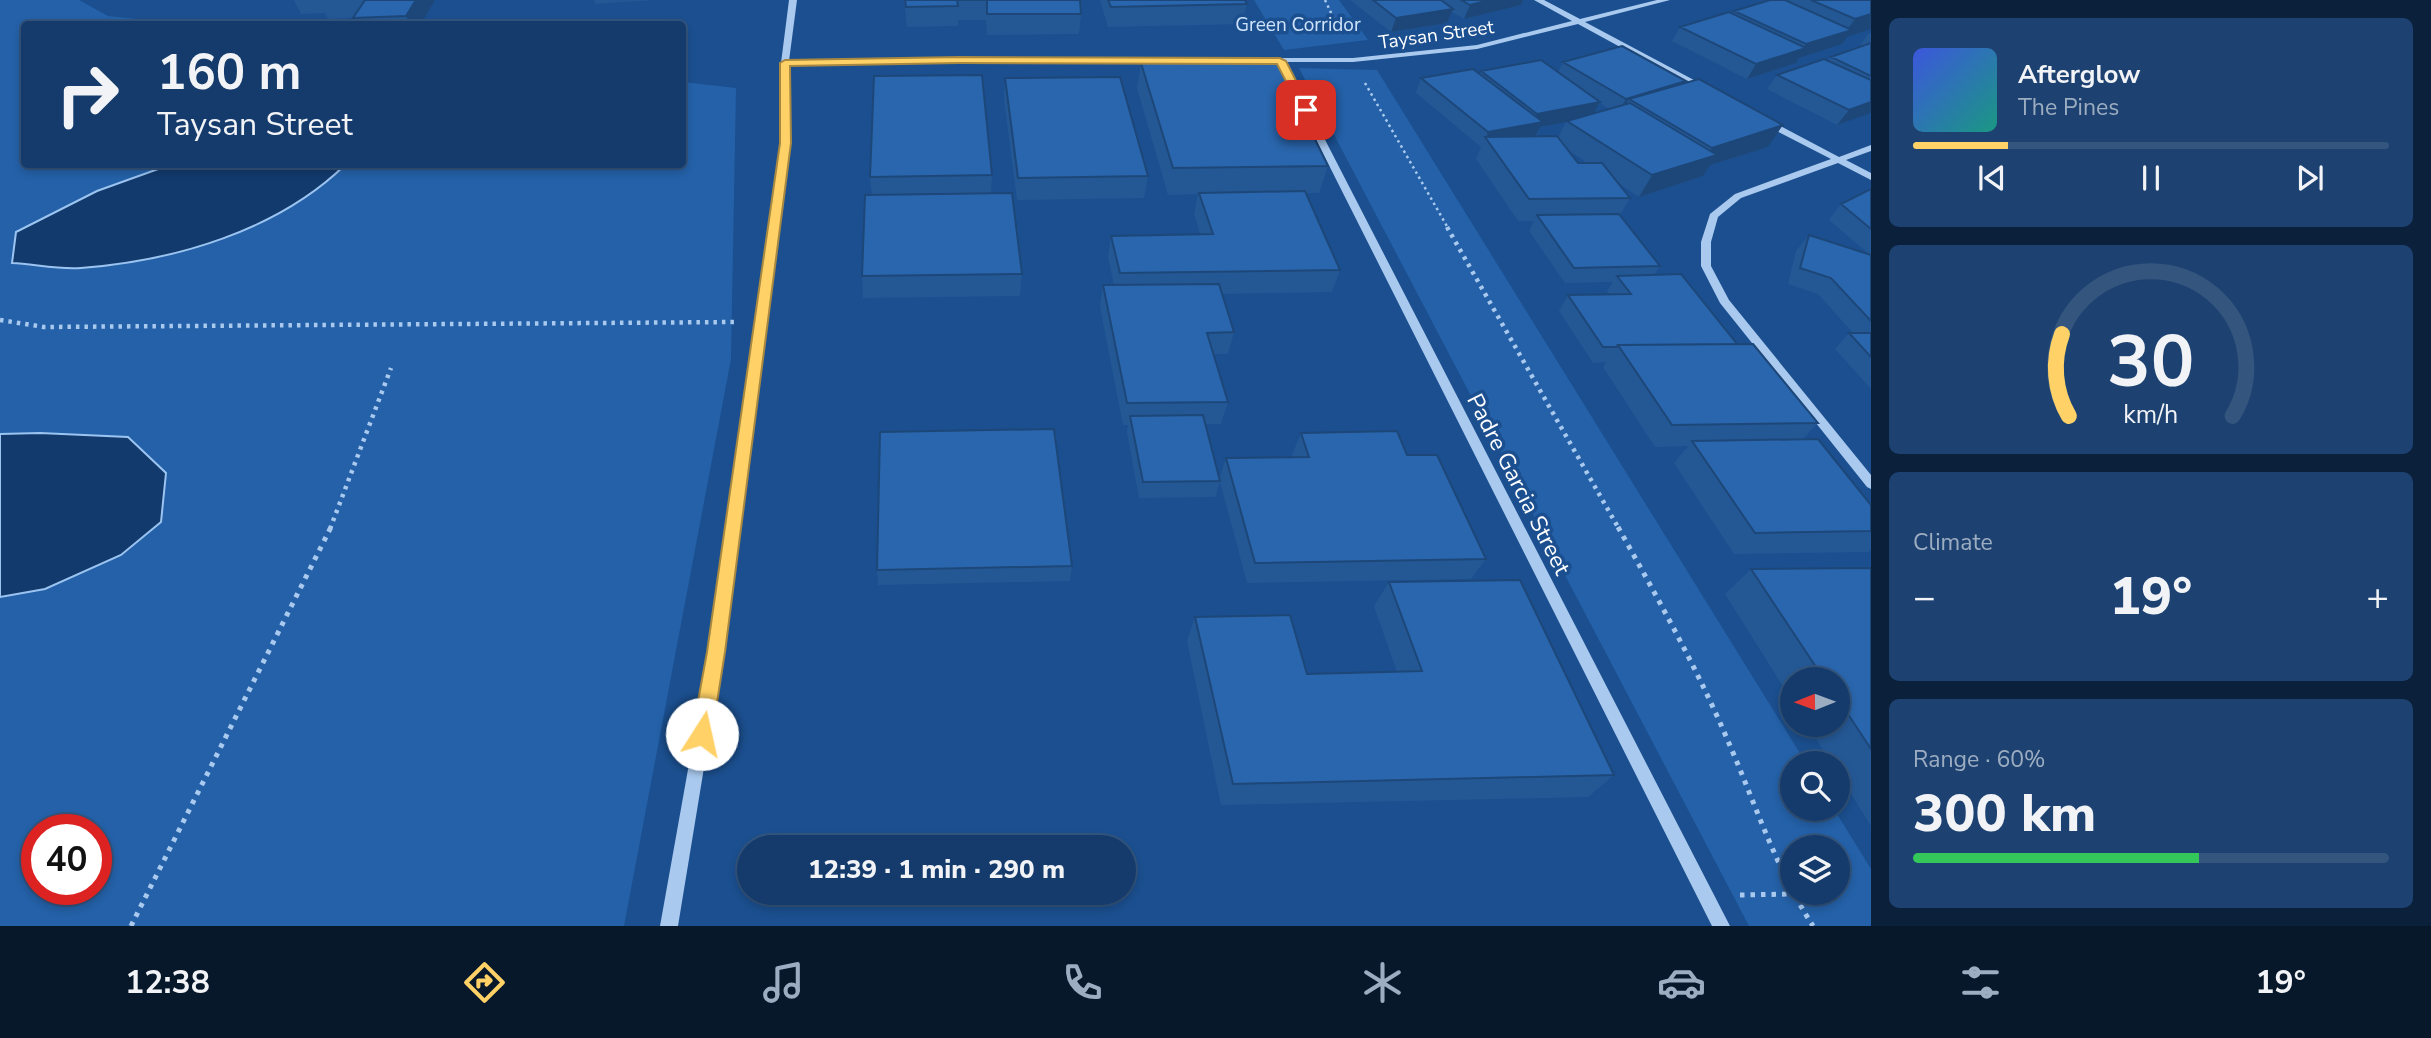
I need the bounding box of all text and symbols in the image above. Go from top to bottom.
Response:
park label: Green Corridor [1235,12,1361,38]
street label: Taysan Street [1377,14,1496,56]
text: 160 m [157,39,301,106]
icon: right [42,49,133,140]
text: Afterglow [2018,57,2141,92]
pin [1276,80,1336,140]
icon: arrive [1287,91,1325,129]
text: The Pines [2018,92,2119,123]
text: Taysan Street [157,103,353,146]
icon: previous [1973,159,2011,197]
icon: pause [2132,159,2170,197]
icon: next [2291,159,2329,197]
text: 30 [2107,312,2195,412]
street label: Padre Garcia Street [1459,388,1578,581]
text: km/h [2123,397,2179,431]
text: Climate [1913,527,1993,558]
text: 19° [2110,561,2192,632]
text: − [1913,572,1936,623]
text: + [2366,572,2389,623]
north arrow [1780,667,1850,737]
map controls [1780,667,1850,905]
position arrow [665,697,739,771]
text: Range · 60% [1913,744,2045,775]
button: search [1780,751,1850,821]
text: 300 km [1913,778,2096,849]
speed limit sign: 40 [21,814,112,905]
button: layers [1780,835,1850,905]
text: 12:39 · 1 min · 290 m [808,852,1065,887]
icon: directions [460,958,509,1007]
icon: music [759,958,808,1007]
icon: phone [1058,958,1107,1007]
icon: climate [1358,958,1407,1007]
icon: car [1657,958,1706,1007]
icon: filters [1956,958,2005,1007]
text: 12:38 [125,961,210,1004]
text: 19° [2255,961,2306,1004]

